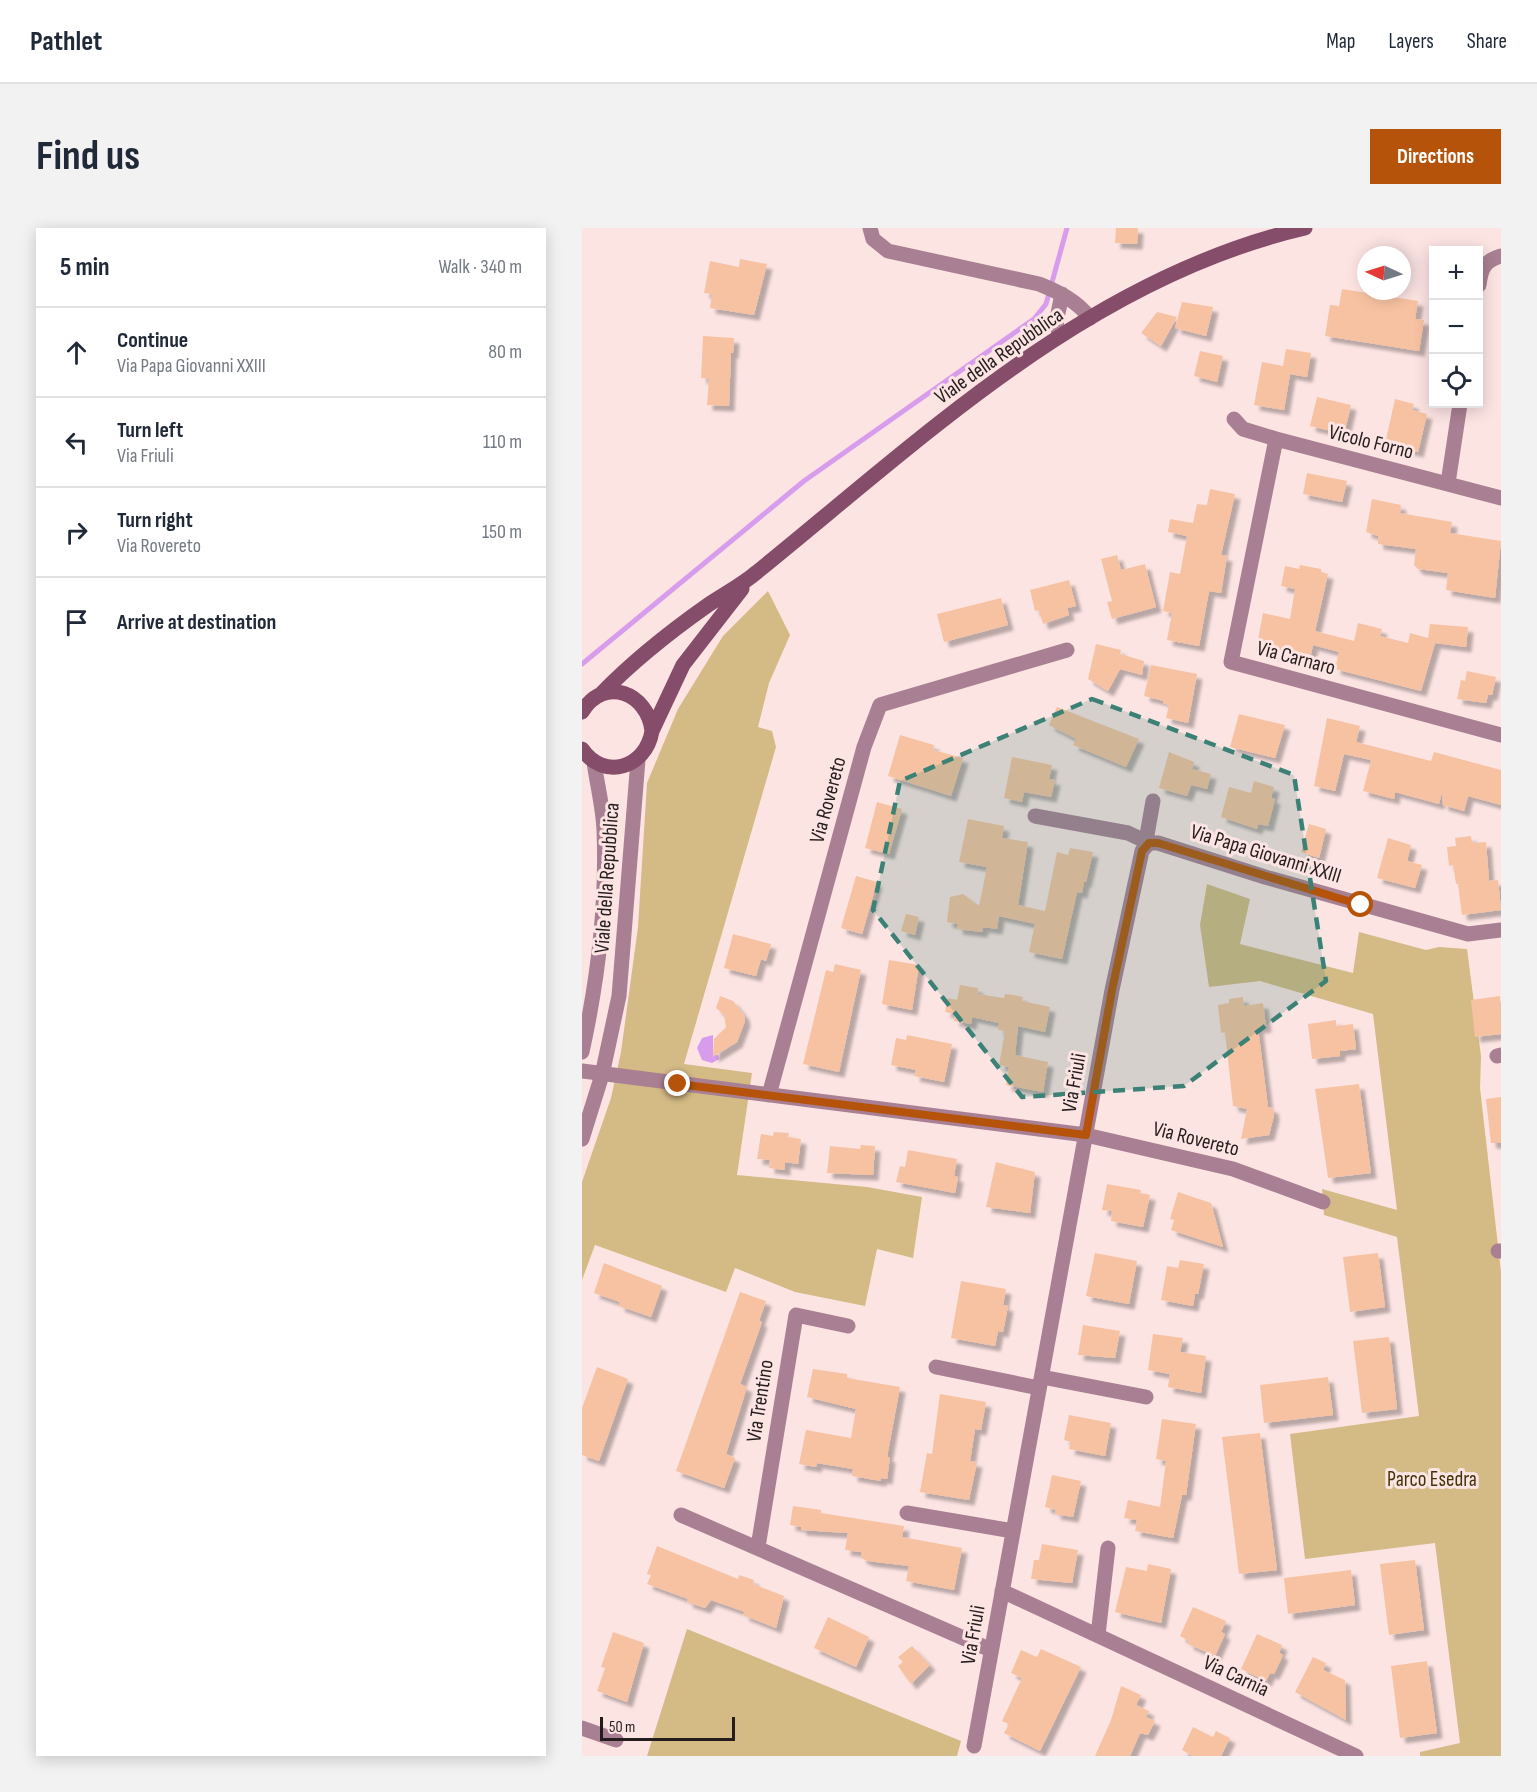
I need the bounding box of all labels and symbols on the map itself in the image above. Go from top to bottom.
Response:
north arrow [1357,246,1411,300]
street label: Viale della Repubblica [930,303,1068,409]
street label: Vicolo Forno [1326,419,1416,465]
street label: Via Carnaro [1254,636,1338,680]
street label: Via Rovereto [805,754,851,846]
street label: Viale della Repubblica [589,802,625,954]
street label: Via Papa Giovanni XXIII [1188,819,1344,889]
route start [1347,891,1373,917]
street label: Via Friuli [1057,1051,1091,1115]
route end [664,1070,690,1096]
street label: Via Rovereto [1150,1116,1242,1162]
street label: Via Trentino [741,1358,779,1444]
park label: Parco Esedra [1387,1467,1477,1492]
street label: Via Friuli [956,1603,990,1667]
street label: Via Carnia [1199,1650,1273,1702]
scale bar [600,1714,735,1742]

